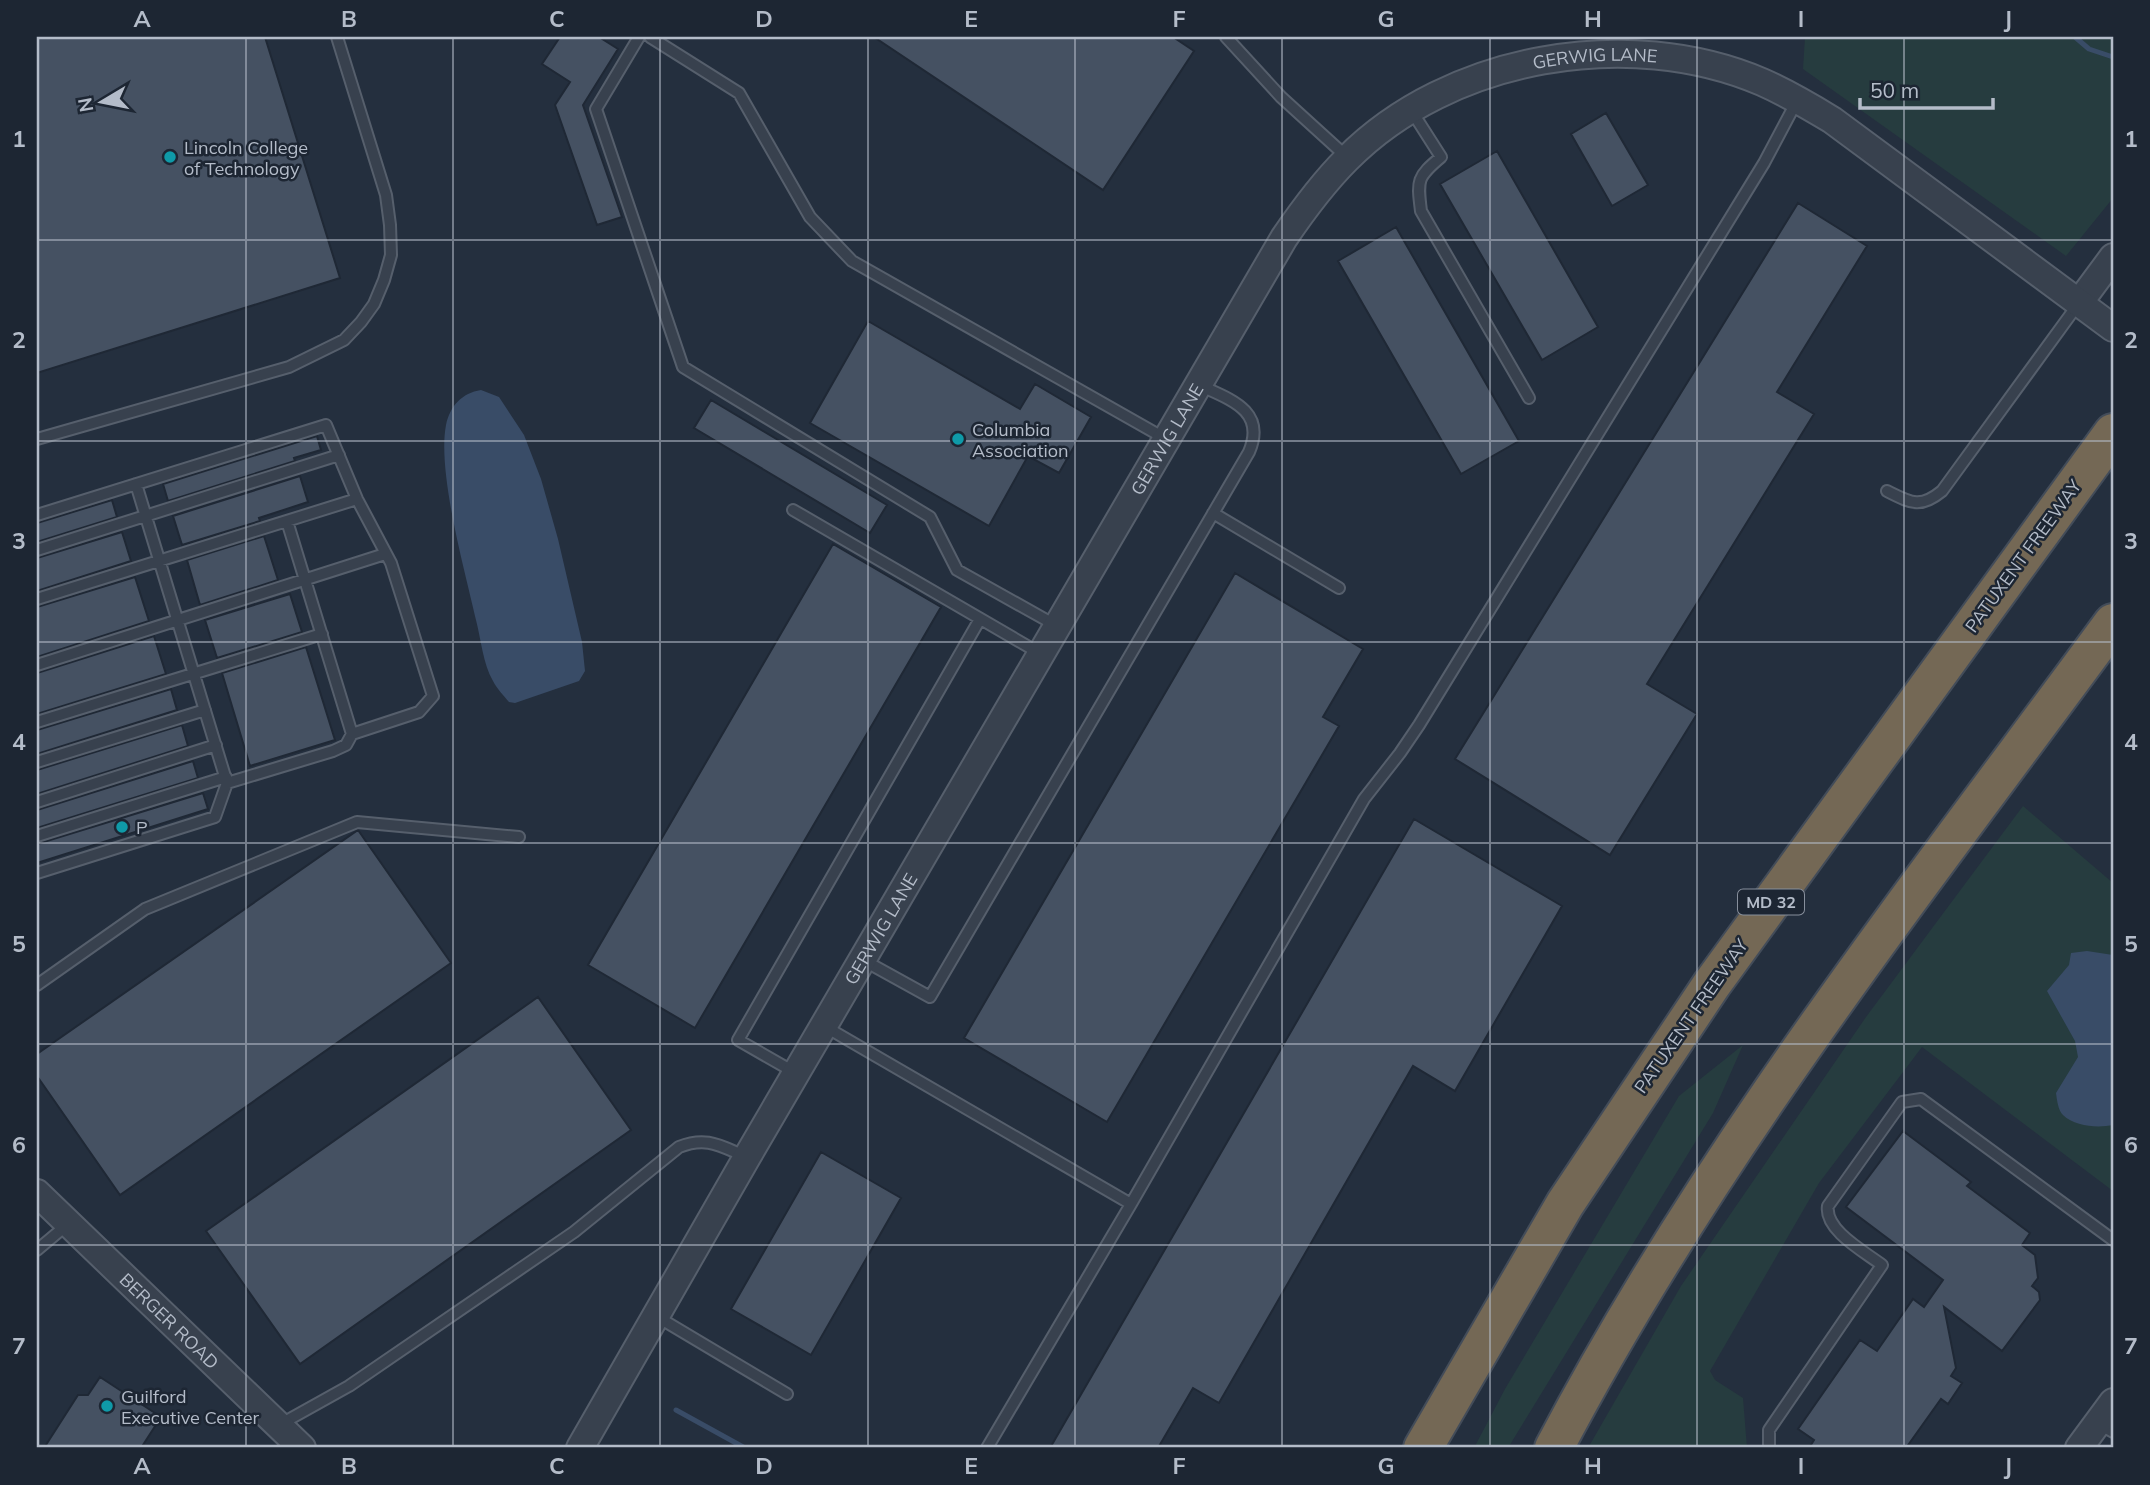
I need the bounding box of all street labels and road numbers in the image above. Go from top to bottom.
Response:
street label: GERWIG LANE [1531,42,1658,74]
street label: GERWIG LANE [1125,379,1208,499]
street label: PATUXENT FREEWAY [1960,474,2087,637]
street label: GERWIG LANE [839,869,922,989]
road number: MD 32 [1738,890,1804,914]
street label: PATUXENT FREEWAY [1629,934,1754,1098]
street label: BERGER ROAD [115,1268,224,1374]

